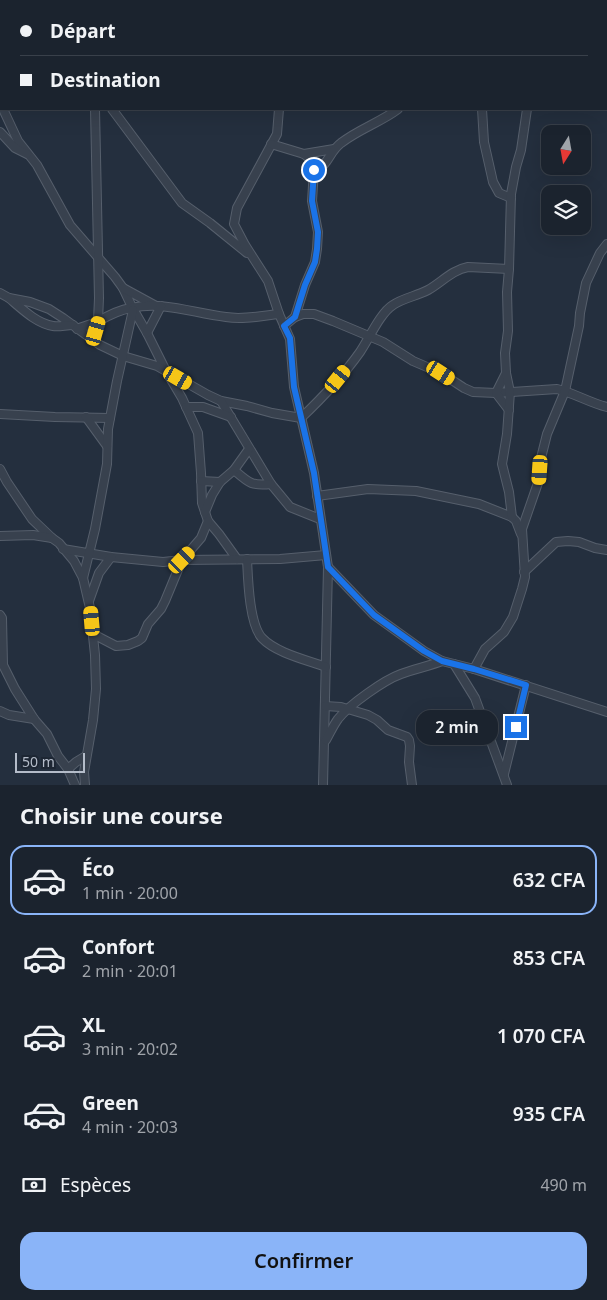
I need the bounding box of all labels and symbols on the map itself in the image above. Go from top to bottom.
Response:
north arrow [541,125,591,175]
route start [303,159,325,181]
car [84,315,107,347]
car [424,359,457,387]
car [322,363,353,395]
car [161,364,194,392]
car [531,455,548,485]
car [166,544,197,576]
car [83,605,100,637]
callout: 2 min [416,710,498,744]
route end [505,716,527,738]
scale bar [15,750,85,773]

